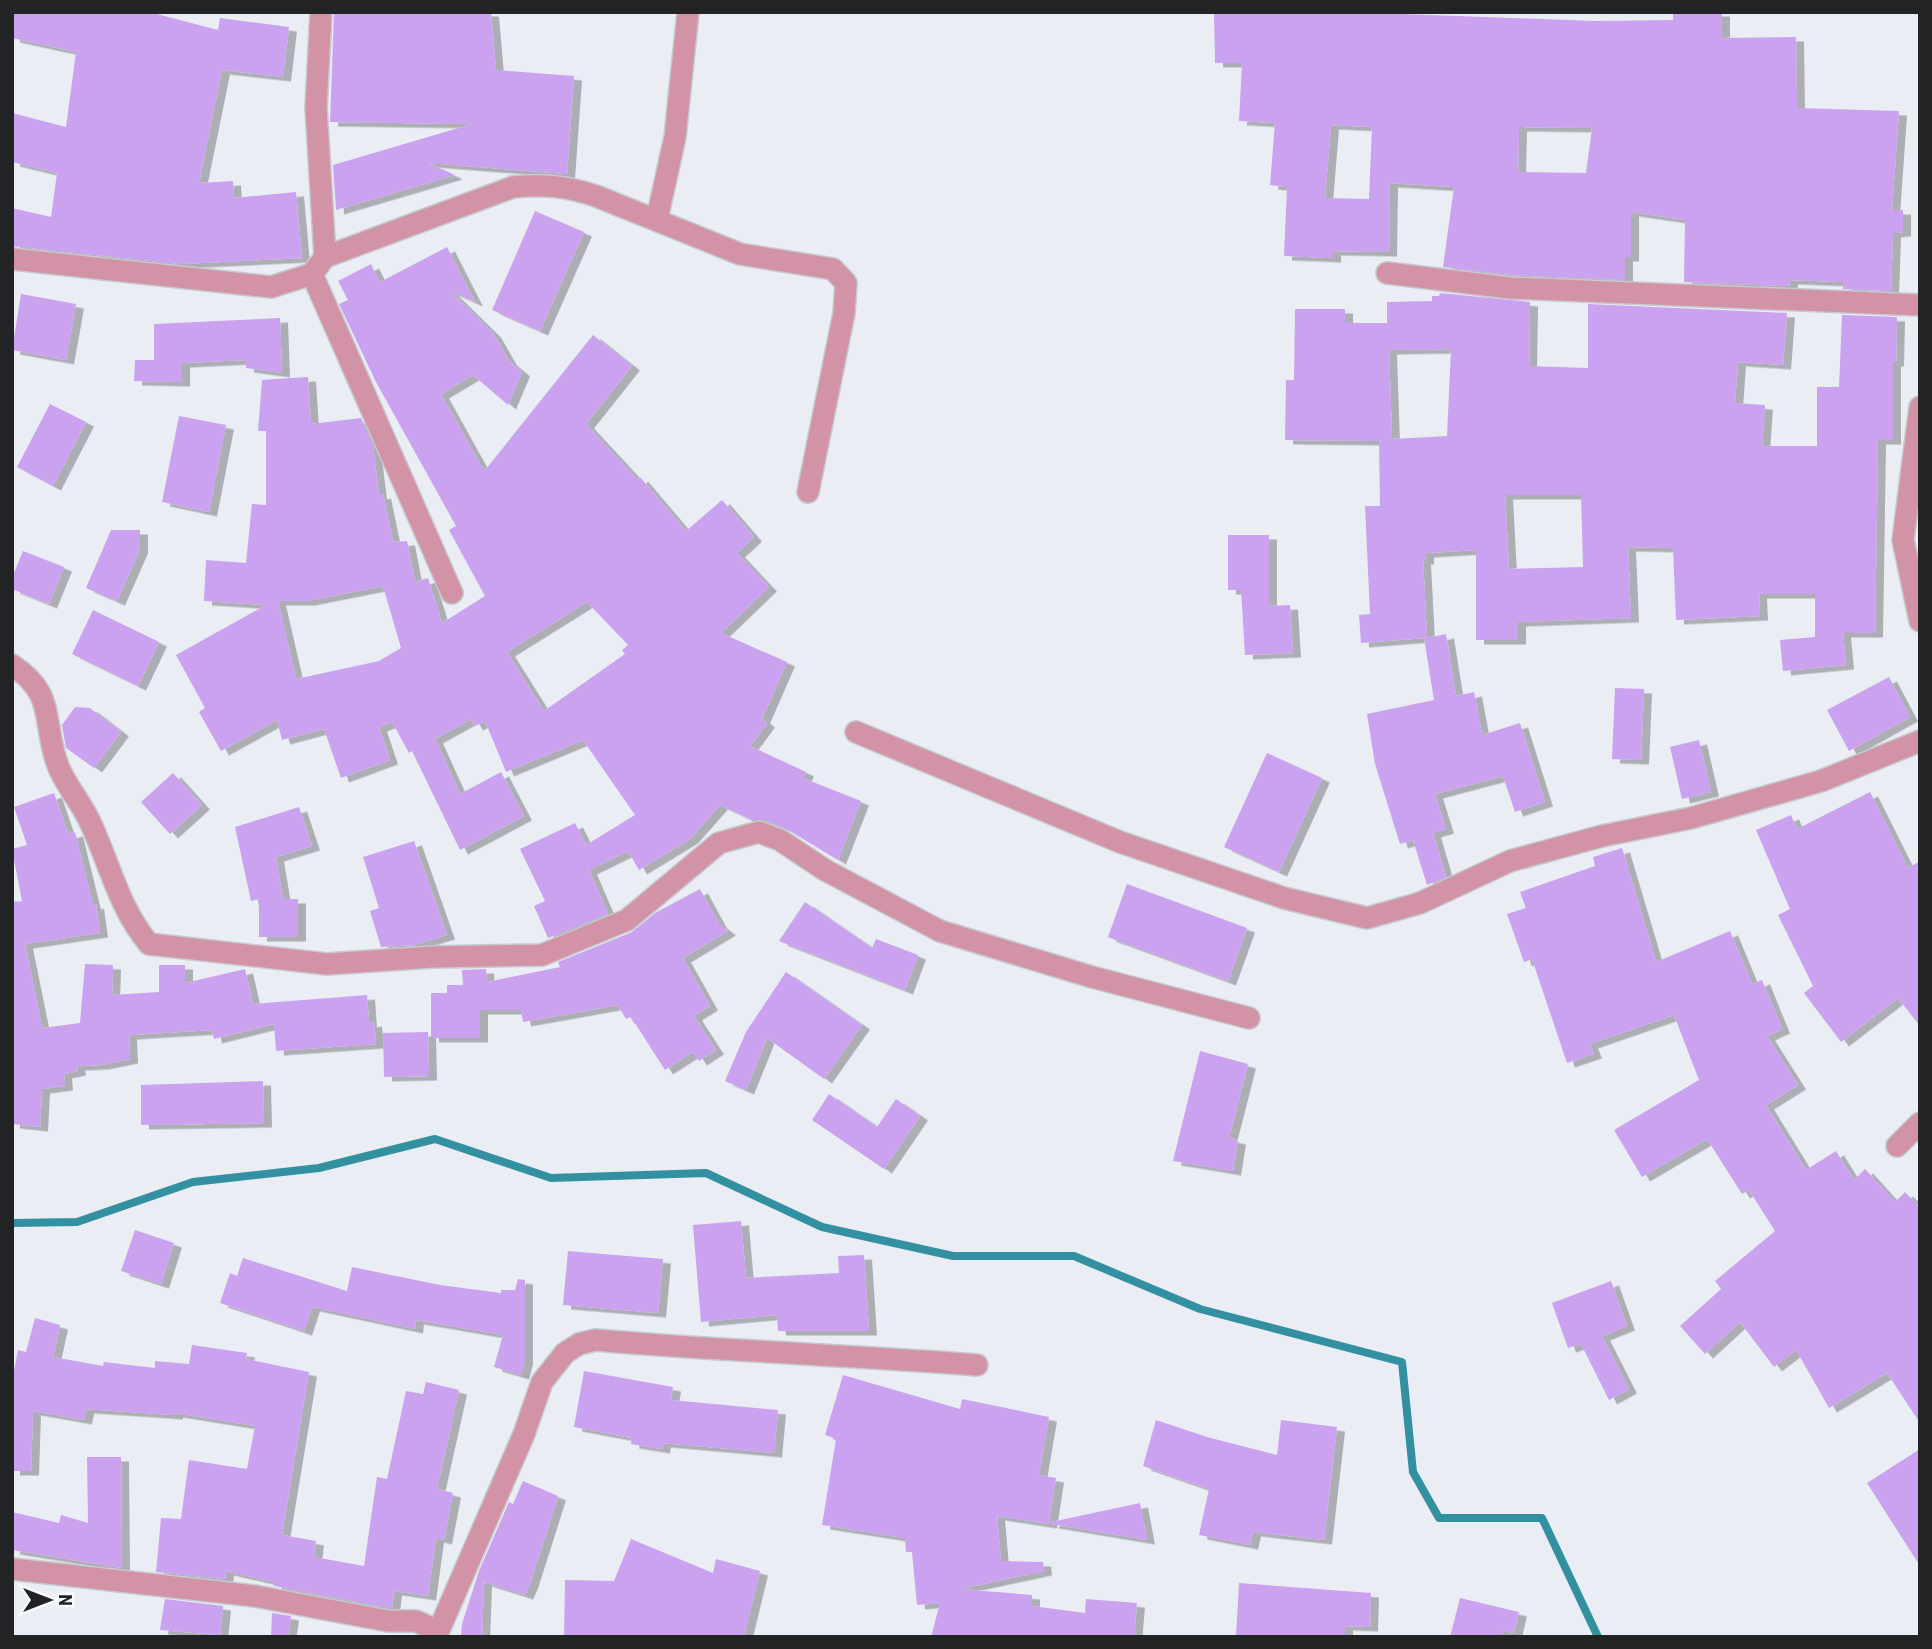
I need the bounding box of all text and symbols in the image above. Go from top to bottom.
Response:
north arrow [14,1565,84,1635]
text: N [54,1594,77,1606]

